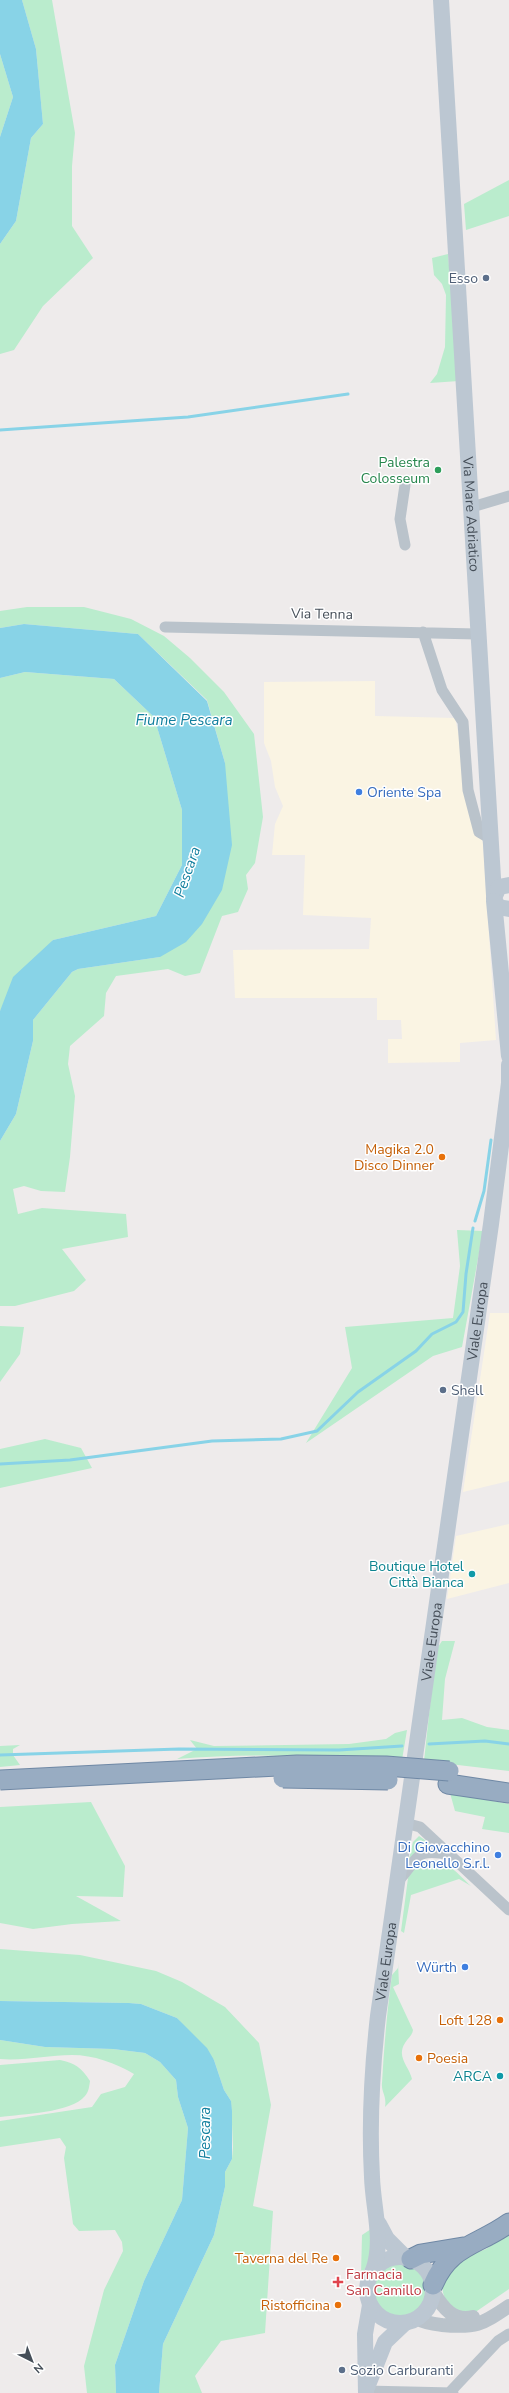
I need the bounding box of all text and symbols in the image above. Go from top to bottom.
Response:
place label: Esso [449,269,478,288]
marker: Esso [481,273,491,283]
place label: Palestra Colosseum [361,453,430,488]
street label: Via Mare Adriatico [458,455,484,573]
marker: Palestra Colosseum [433,465,443,475]
street label: Via Tenna [290,604,353,624]
water label: Fiume Pescara [135,710,233,730]
place label: Oriente Spa [367,783,441,802]
marker: Oriente Spa [354,787,364,797]
water label: Pescara [169,844,205,900]
place label: Magika 2.0 Disco Dinner [354,1140,434,1175]
marker: Magika 2.0 Disco Dinner [437,1152,447,1162]
street label: Viale Europa [462,1280,492,1363]
place label: Shell [451,1381,484,1400]
marker: Shell [438,1385,448,1395]
place label: Boutique Hotel Città Bianca [369,1557,465,1592]
marker: Boutique Hotel Città Bianca [467,1569,477,1579]
street label: Viale Europa [416,1601,446,1684]
place label: Di Giovacchino Leonello S.r.l. [397,1838,490,1873]
marker: Di Giovacchino Leonello S.r.l. [493,1850,503,1860]
street label: Viale Europa [371,1921,401,2003]
place label: Würth [416,1958,457,1977]
marker: Würth [460,1962,470,1972]
place label: Loft 128 [439,2011,492,2030]
marker: Loft 128 [495,2015,505,2025]
place label: Poesia [427,2049,468,2068]
marker: Poesia [414,2053,424,2063]
place label: ARCA [453,2067,492,2086]
marker: ARCA [495,2071,505,2081]
water label: Pescara [195,2107,215,2159]
place label: Taverna del Re [235,2249,328,2268]
marker: Taverna del Re [331,2253,341,2263]
place label: Farmacia San Camillo [346,2265,422,2300]
marker: Farmacia San Camillo [333,2277,343,2287]
place label: Ristofficina [261,2296,330,2315]
marker: Ristofficina [333,2300,343,2310]
north arrow [12,2341,52,2381]
text: N [30,2360,46,2376]
place label: Sozio Carburanti [350,2361,454,2380]
marker: Sozio Carburanti [337,2365,347,2375]

